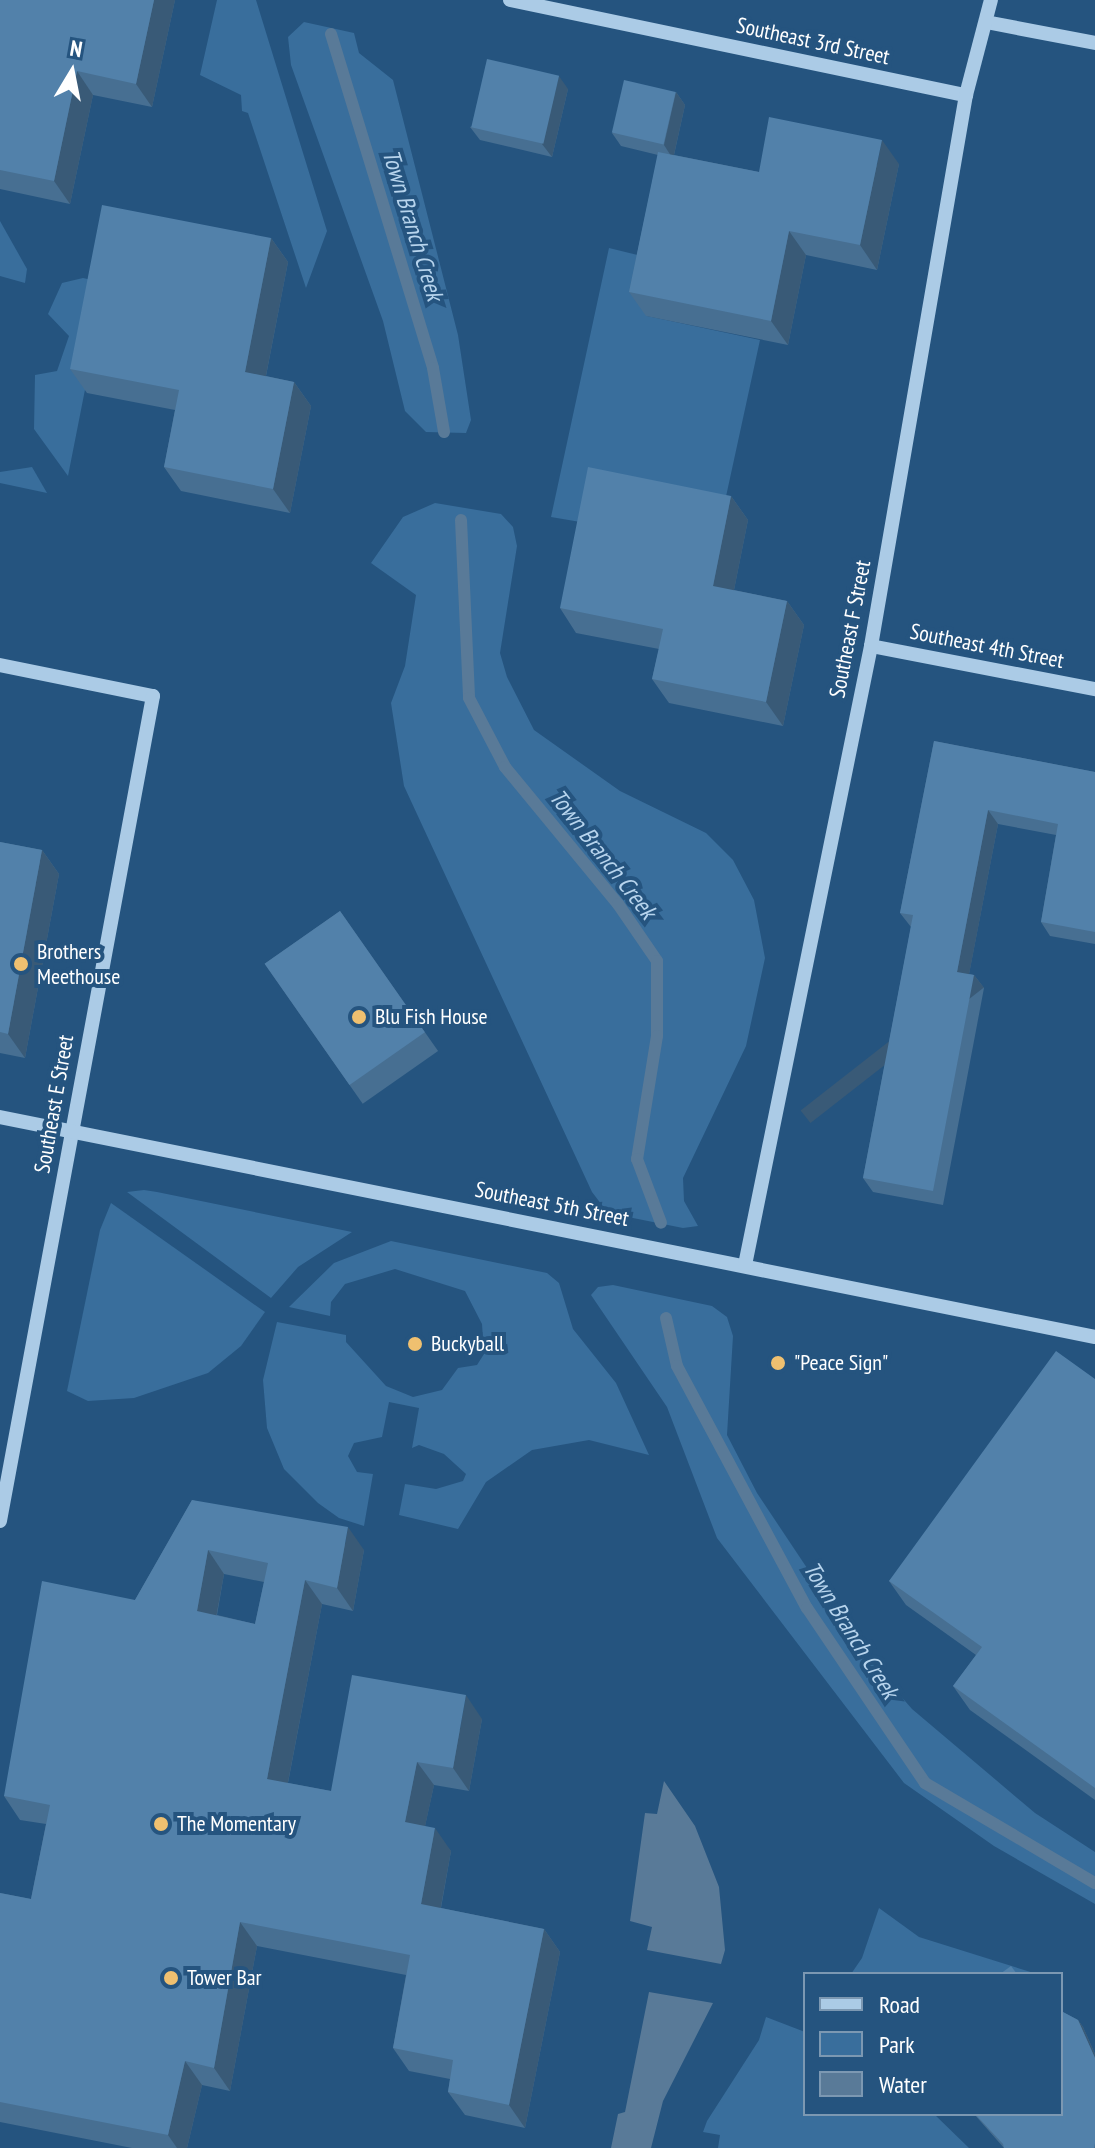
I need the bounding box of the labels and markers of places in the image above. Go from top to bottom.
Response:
place label: Brothers Meethouse [37,938,120,990]
marker: Brothers Meethouse [12,955,30,973]
place label: Blu Fish House [375,1004,488,1030]
marker: Blu Fish House [350,1008,368,1026]
place label: Buckyball [431,1331,504,1357]
marker: Buckyball [406,1335,424,1353]
place label: "Peace Sign" [794,1350,888,1376]
marker: "Peace Sign" [769,1354,787,1372]
place label: The Momentary [177,1811,296,1837]
marker: The Momentary [152,1815,170,1833]
place label: Tower Bar [187,1965,262,1991]
marker: Tower Bar [162,1969,180,1987]

